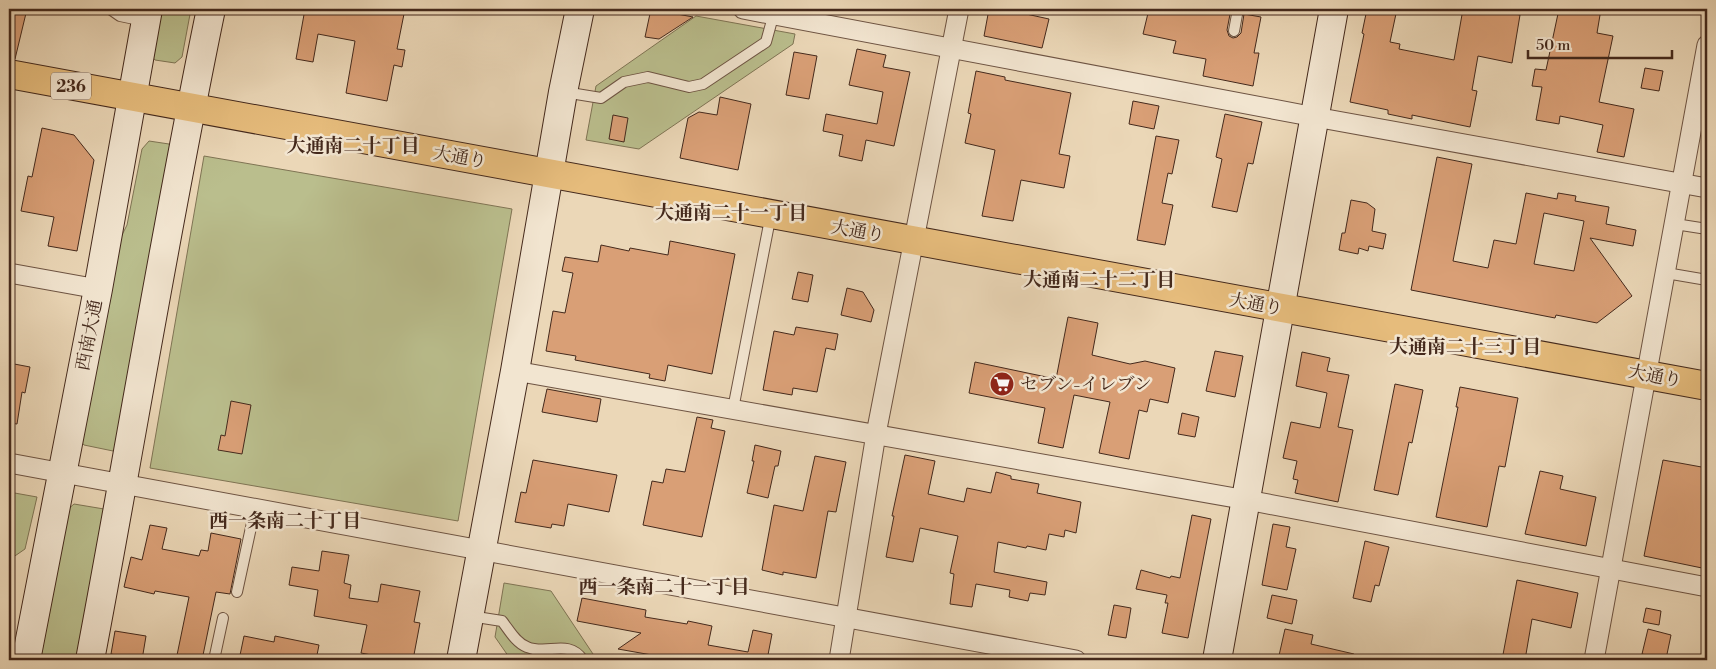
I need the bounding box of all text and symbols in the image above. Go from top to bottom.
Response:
scale bar [1528,28,1672,60]
text: 50 m [1536,36,1570,55]
road number: 236 [51,72,91,100]
district label: 大通南二十丁目 [286,134,420,158]
street label: 大通り [431,141,488,174]
district label: 大通南二十一丁目 [655,201,807,225]
street label: 大通り [829,215,886,248]
district label: 大通南二十二丁目 [1023,268,1175,292]
street label: 大通り [1227,288,1284,321]
street label: 西南大通 [71,298,108,373]
district label: 大通南二十三丁目 [1389,335,1541,359]
street label: 大通り [1626,360,1684,393]
supermarket icon: セブン-イレブン [989,371,1015,397]
place label: セブン-イレブン [1020,373,1152,396]
district label: 西一条南二十丁目 [209,509,361,533]
district label: 西一条南二十一丁目 [578,575,750,599]

